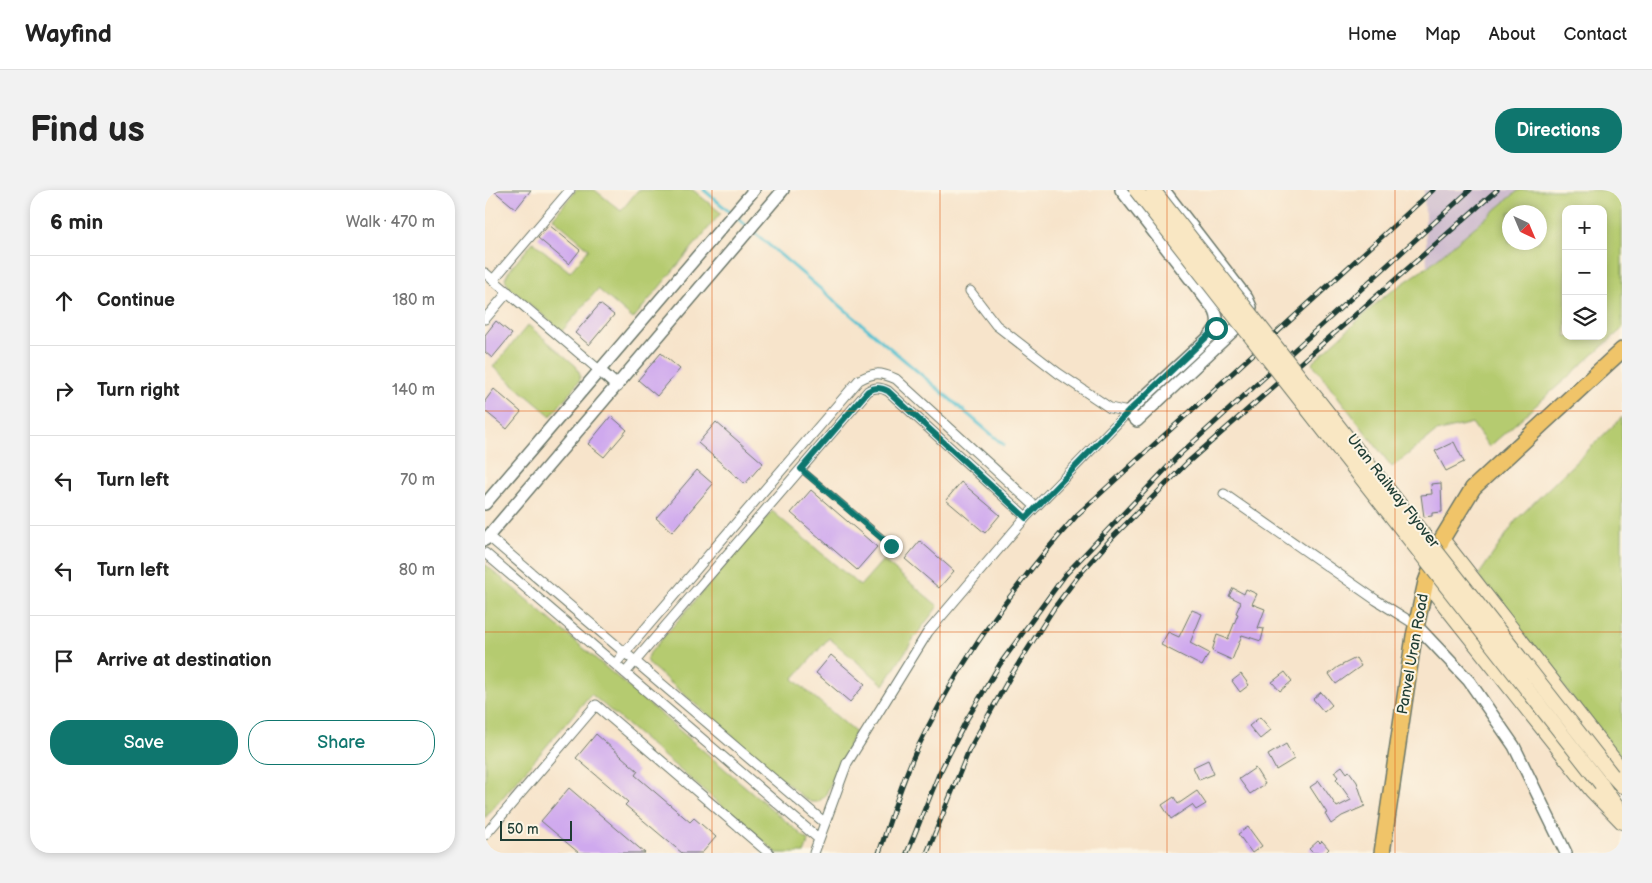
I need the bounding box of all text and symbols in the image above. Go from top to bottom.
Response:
text: Wayfind [25,20,112,49]
text: Home [1348,24,1397,45]
text: Map [1425,24,1461,45]
text: About [1489,24,1536,45]
text: Contact [1564,24,1627,45]
button: Directions [1495,108,1622,153]
text: Find us [30,109,145,152]
north arrow [1502,205,1547,250]
map controls [1562,205,1607,340]
button: + [1562,205,1607,250]
text: 6 min [50,210,103,235]
text: Walk · 470 m [346,213,435,232]
button: − [1562,250,1607,295]
icon: ahead [50,287,78,315]
text: Continue [97,289,175,312]
text: 180 m [393,291,435,310]
button: layers [1562,295,1607,340]
route start [1205,317,1228,340]
icon: right [50,377,78,405]
text: Turn right [97,379,180,402]
text: 140 m [392,381,435,400]
street label: Uran Railway Flyover [1342,430,1444,552]
icon: left [50,467,78,495]
text: Turn left [97,469,169,492]
text: 70 m [400,471,435,490]
route end [880,535,903,558]
icon: left [50,557,78,585]
text: Turn left [97,559,169,582]
text: 80 m [399,561,435,580]
street label: Panvel Uran Road [1393,592,1433,716]
icon: arrive [50,647,78,675]
text: Arrive at destination [97,649,272,672]
button: Save [50,720,238,765]
button: Share [248,720,435,765]
scale bar [500,818,573,841]
text: 50 m [507,821,539,838]

